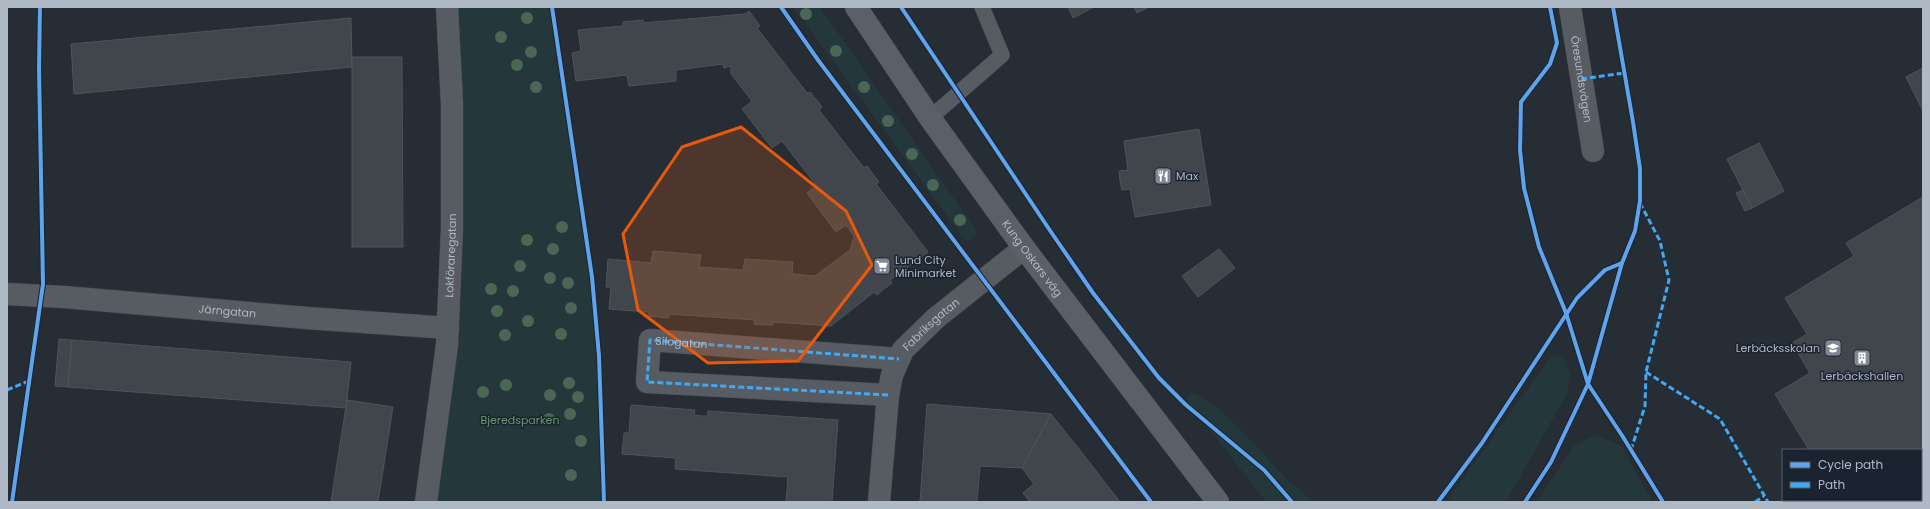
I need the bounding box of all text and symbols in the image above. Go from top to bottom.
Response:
street label: Öresundsvägen [1567,35,1596,124]
restaurant icon: Max [1153,166,1173,186]
place label: Max [1176,168,1199,184]
street label: Lokföraregatan [441,213,460,298]
street label: Kung Oskars väg [998,217,1066,300]
place label: Lund City Minimarket [895,252,956,281]
supermarket icon: Lund City Minimarket [872,256,892,276]
street label: Fabriksgatan [899,294,963,354]
street label: Järngatan [198,301,257,322]
street label: Silogatan [655,332,708,352]
school or university icon: Lerbäcksskolan [1823,338,1843,358]
place label: Lerbäcksskolan [1736,340,1820,356]
building icon: Lerbäckshallen [1852,348,1872,368]
place label: Lerbäckshallen [1821,368,1903,384]
park label: Bjeredsparken [481,412,559,428]
legend [1782,449,1922,501]
text: Cycle path [1818,456,1883,473]
text: Path [1818,476,1845,493]

